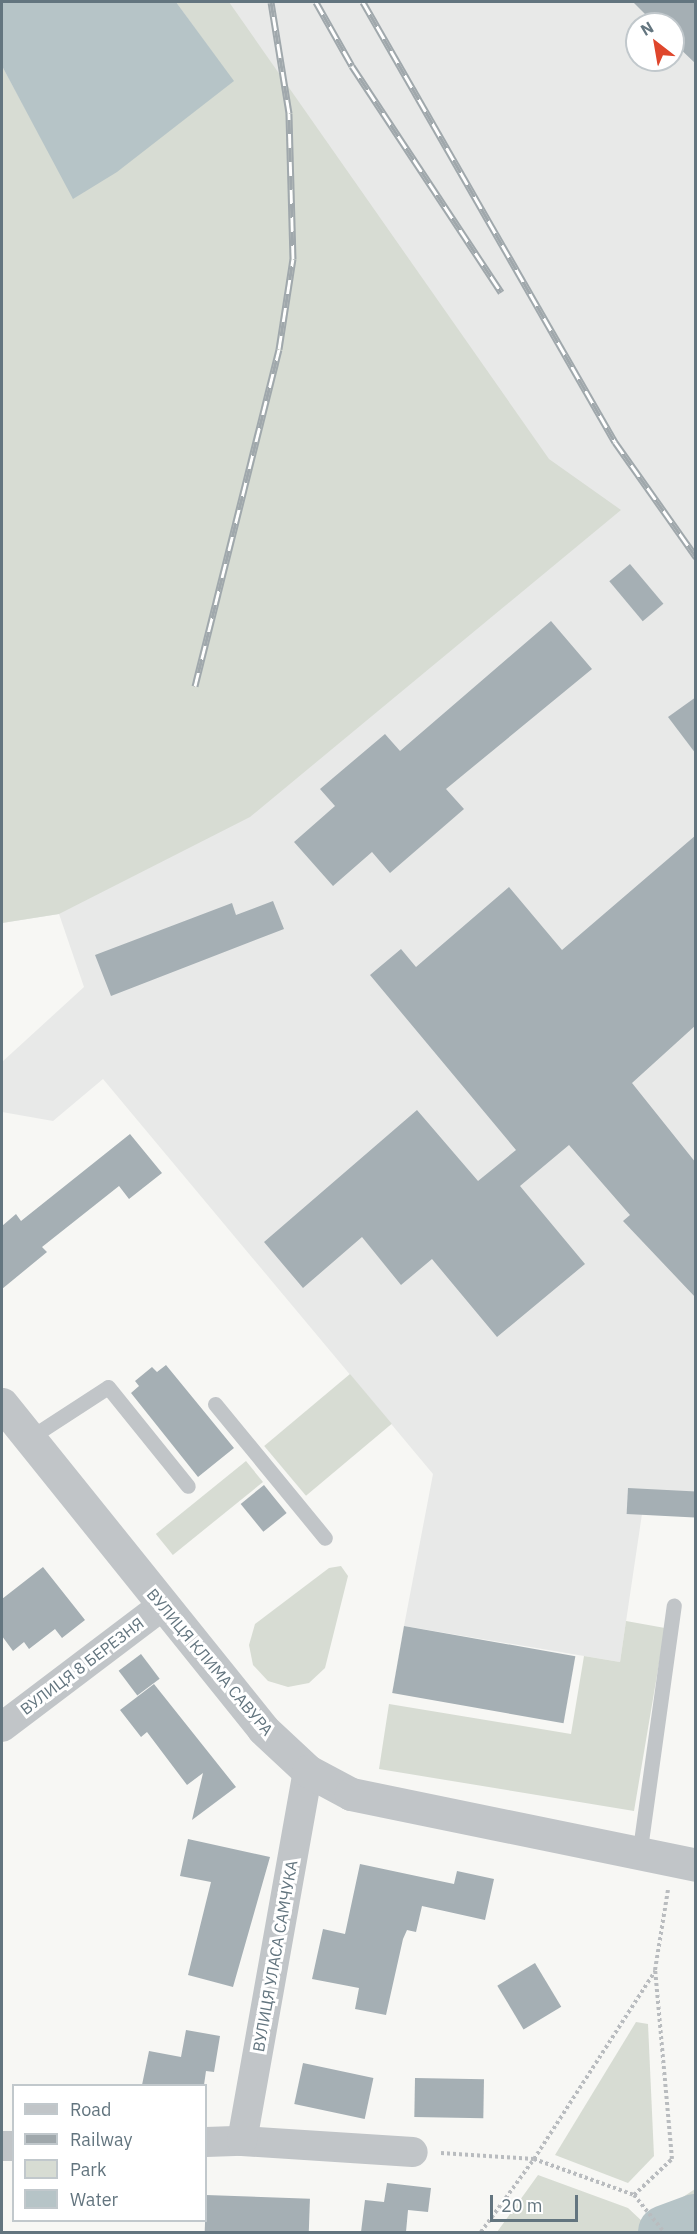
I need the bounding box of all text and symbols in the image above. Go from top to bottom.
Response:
north arrow [625,12,685,72]
text: N [637,17,657,40]
street label: ВУЛИЦЯ КЛИМА САВУРА [143,1585,277,1739]
street label: ВУЛИЦЯ 8 БЕРЕЗНЯ [16,1613,148,1719]
street label: ВУЛИЦЯ УЛАСА САМЧУКА [249,1859,301,2053]
legend [12,2084,207,2222]
text: Road [70,2098,111,2121]
text: Railway [70,2128,132,2151]
text: Park [70,2158,106,2181]
scale bar [493,2183,582,2221]
text: Water [70,2188,118,2211]
text: 20 m [501,2194,543,2217]

